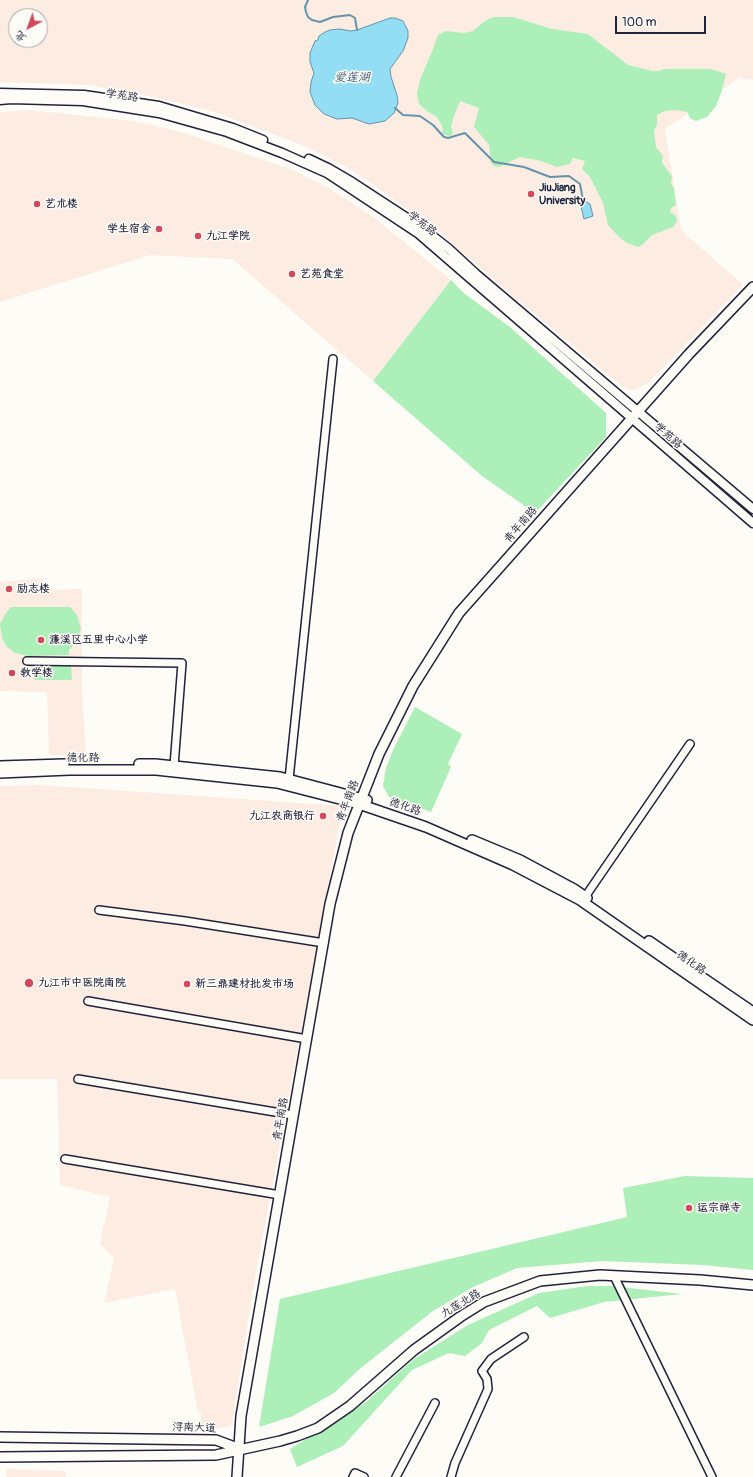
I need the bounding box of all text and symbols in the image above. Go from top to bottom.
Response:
north arrow [8,8,48,48]
scale bar [617,8,708,34]
text: 100 m [622,15,656,30]
text: 北 [12,28,29,45]
water label: 爱莲湖 [334,71,370,85]
street label: 学苑路 [105,87,139,105]
place label: JiuJiang University [539,181,585,207]
marker: JiuJiang University [526,189,536,199]
place label: 艺术楼 [45,197,78,211]
marker: 艺术楼 [32,199,42,209]
street label: 学苑路 [405,209,439,239]
place label: 学生宿舍 [107,222,151,236]
marker: 学生宿舍 [154,224,164,234]
place label: 九江学院 [206,229,250,243]
marker: 九江学院 [193,231,203,241]
place label: 艺苑食堂 [300,267,344,281]
marker: 艺苑食堂 [287,269,297,279]
street label: 学苑路 [651,420,685,452]
street label: 青年南路 [502,504,540,546]
place label: 励志楼 [17,582,50,596]
marker: 励志楼 [4,584,14,594]
place label: 濂溪区五里中心小学 [49,633,148,647]
marker: 濂溪区五里中心小学 [36,635,46,645]
place label: 教学楼 [20,666,53,680]
marker: 教学楼 [7,668,17,678]
street label: 德化路 [67,751,99,765]
street label: 青年南路 [334,778,362,824]
street label: 德化路 [387,795,423,819]
place label: 九江农商银行 [249,809,315,823]
marker: 九江农商银行 [318,811,328,821]
street label: 德化路 [674,948,708,978]
place label: 九江市中医院南院 [38,976,126,990]
marker: 九江市中医院南院 [23,977,35,989]
place label: 新三鼎建材批发市场 [195,977,294,991]
marker: 新三鼎建材批发市场 [182,979,192,989]
street label: 青年南路 [271,1096,291,1142]
place label: 运宗禅寺 [697,1201,741,1215]
marker: 运宗禅寺 [684,1203,694,1213]
street label: 九莲北路 [439,1287,483,1321]
street label: 浔南大道 [172,1421,216,1435]

